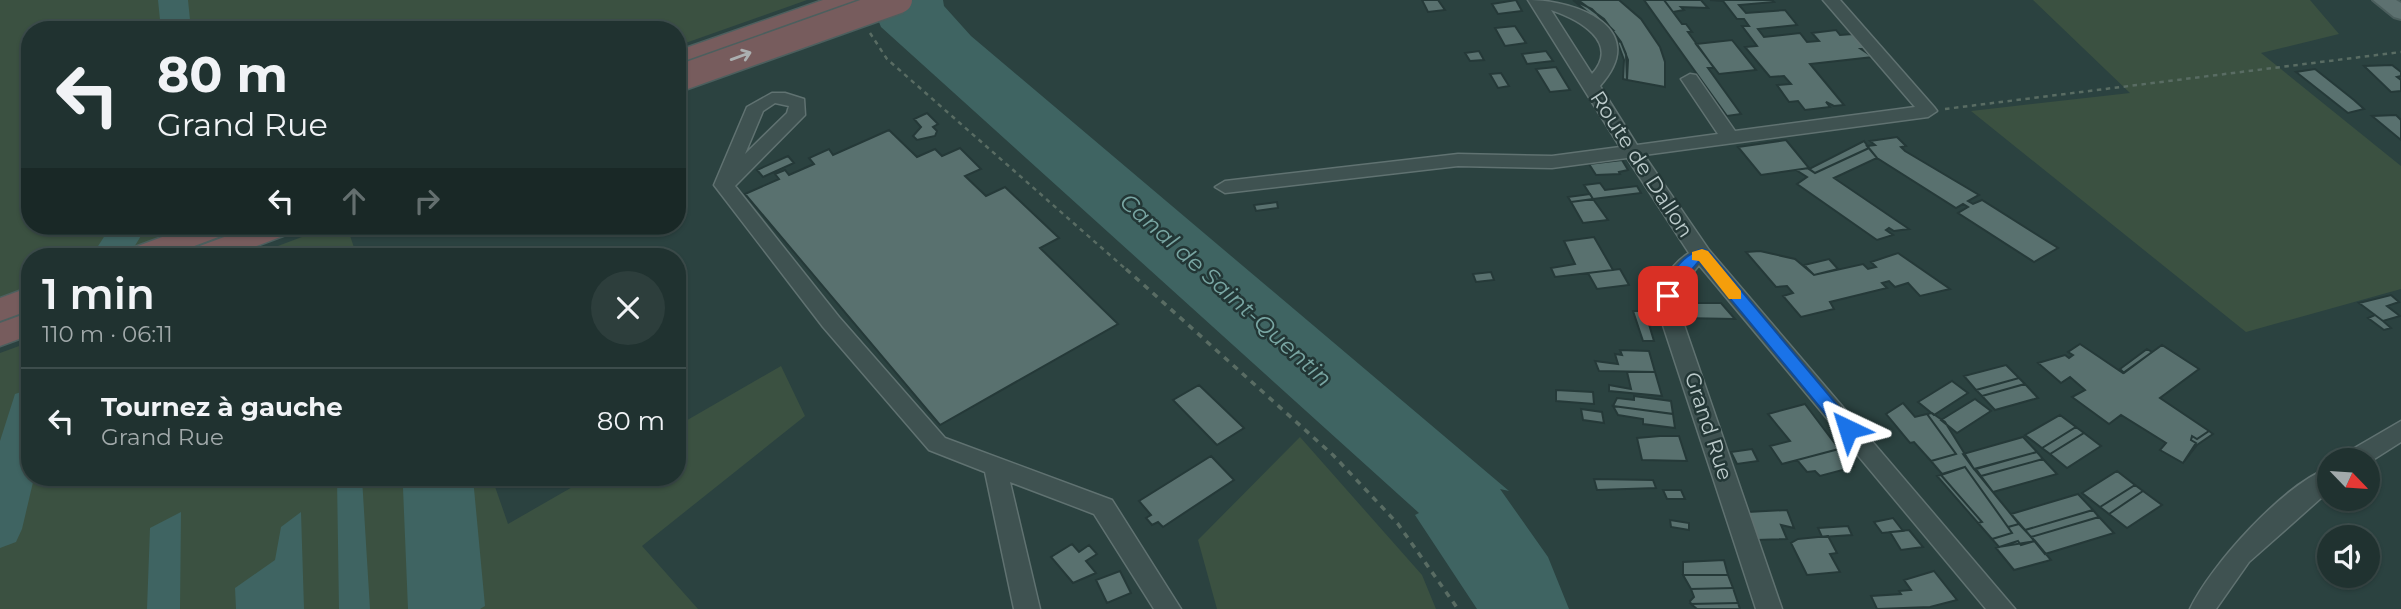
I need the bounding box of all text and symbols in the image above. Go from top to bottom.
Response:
text: 80 m [157,45,288,104]
one-way arrow [730,48,752,61]
icon: left [42,49,133,140]
street label: Route de Dallon [1585,86,1699,242]
text: Grand Rue [157,105,328,144]
icon: left [262,182,300,220]
icon: ahead [335,182,373,220]
icon: right [408,182,446,220]
water label: Canal de Saint-Quentin [1114,187,1338,393]
pin [1638,266,1698,326]
text: 1 min [42,268,155,320]
button: close [591,271,665,345]
icon: arrive [1649,277,1687,315]
text: 110 m · 06:11 [42,320,173,348]
street label: Grand Rue [1680,369,1738,483]
text: Tournez à gauche [101,391,343,423]
position arrow [1811,392,1885,466]
icon: left [42,402,80,440]
text: 80 m [597,405,665,437]
text: Grand Rue [101,423,224,451]
north arrow [2317,448,2380,511]
map controls [2317,448,2380,588]
button: sound [2317,525,2380,588]

